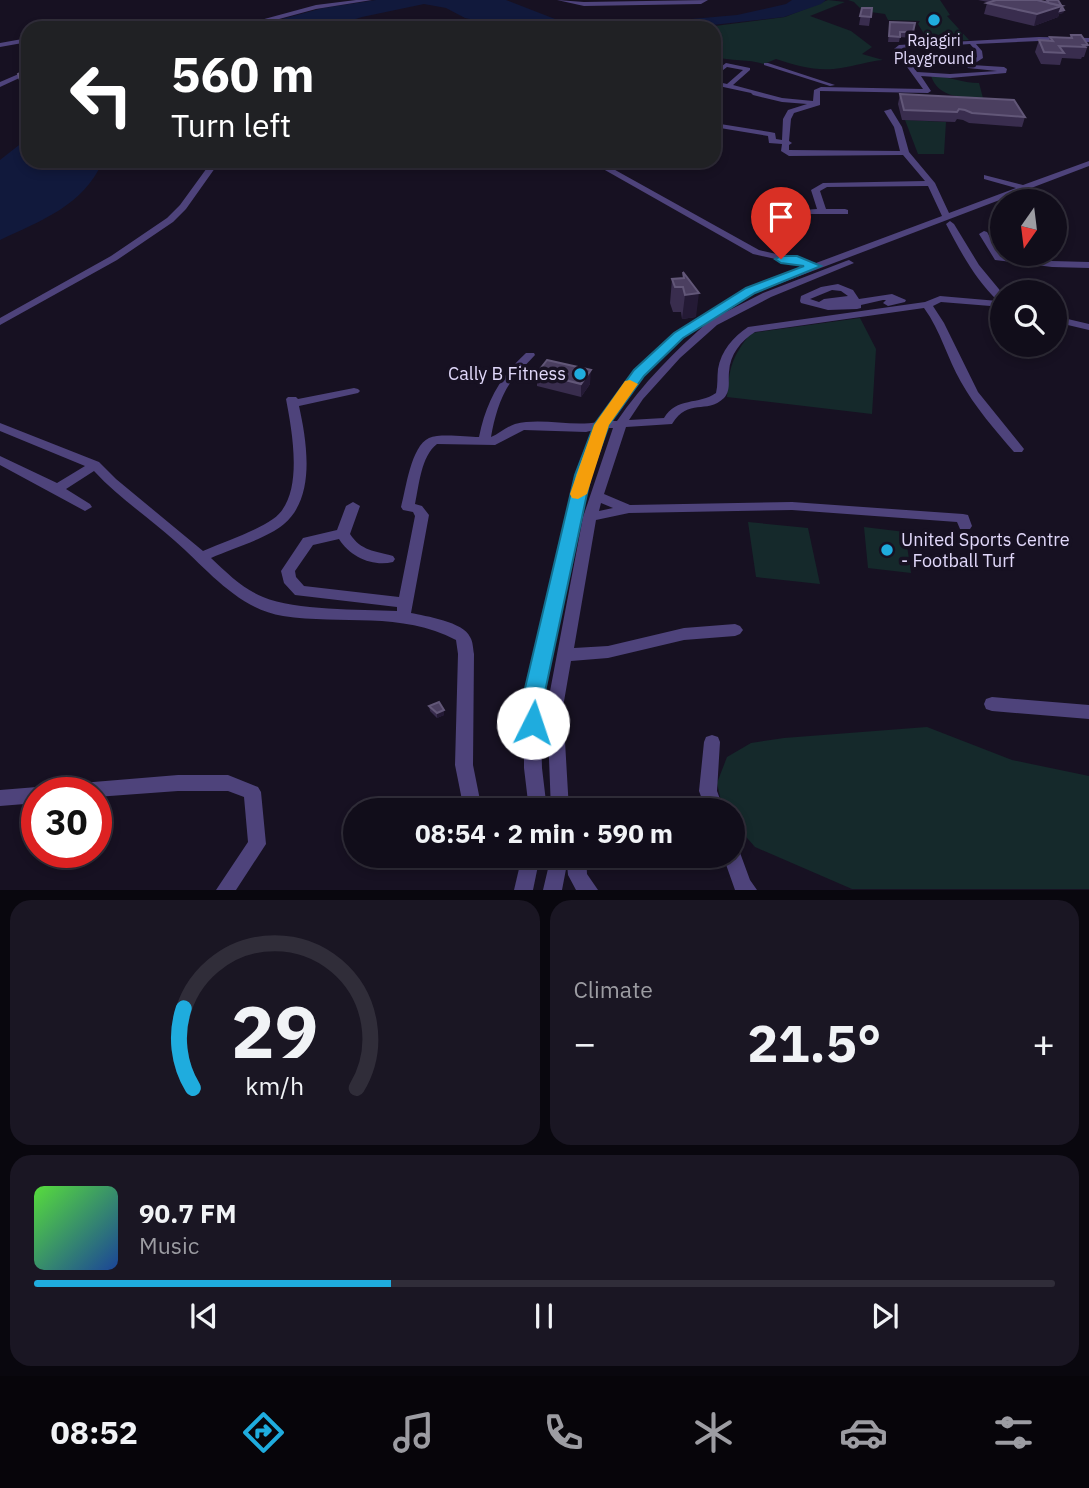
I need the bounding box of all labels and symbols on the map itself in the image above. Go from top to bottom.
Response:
marker: Rajagiri Playground [926,12,942,28]
place label: Rajagiri Playground [894,30,974,68]
pin [751,187,811,259]
north arrow [990,189,1068,266]
place label: Cally B Fitness [448,362,566,385]
marker: Cally B Fitness [572,366,588,382]
place label: United Sports Centre - Football Turf [901,528,1070,572]
marker: United Sports Centre - Football Turf [879,542,895,558]
position arrow [496,686,570,760]
speed limit sign: 30 [21,777,112,868]

